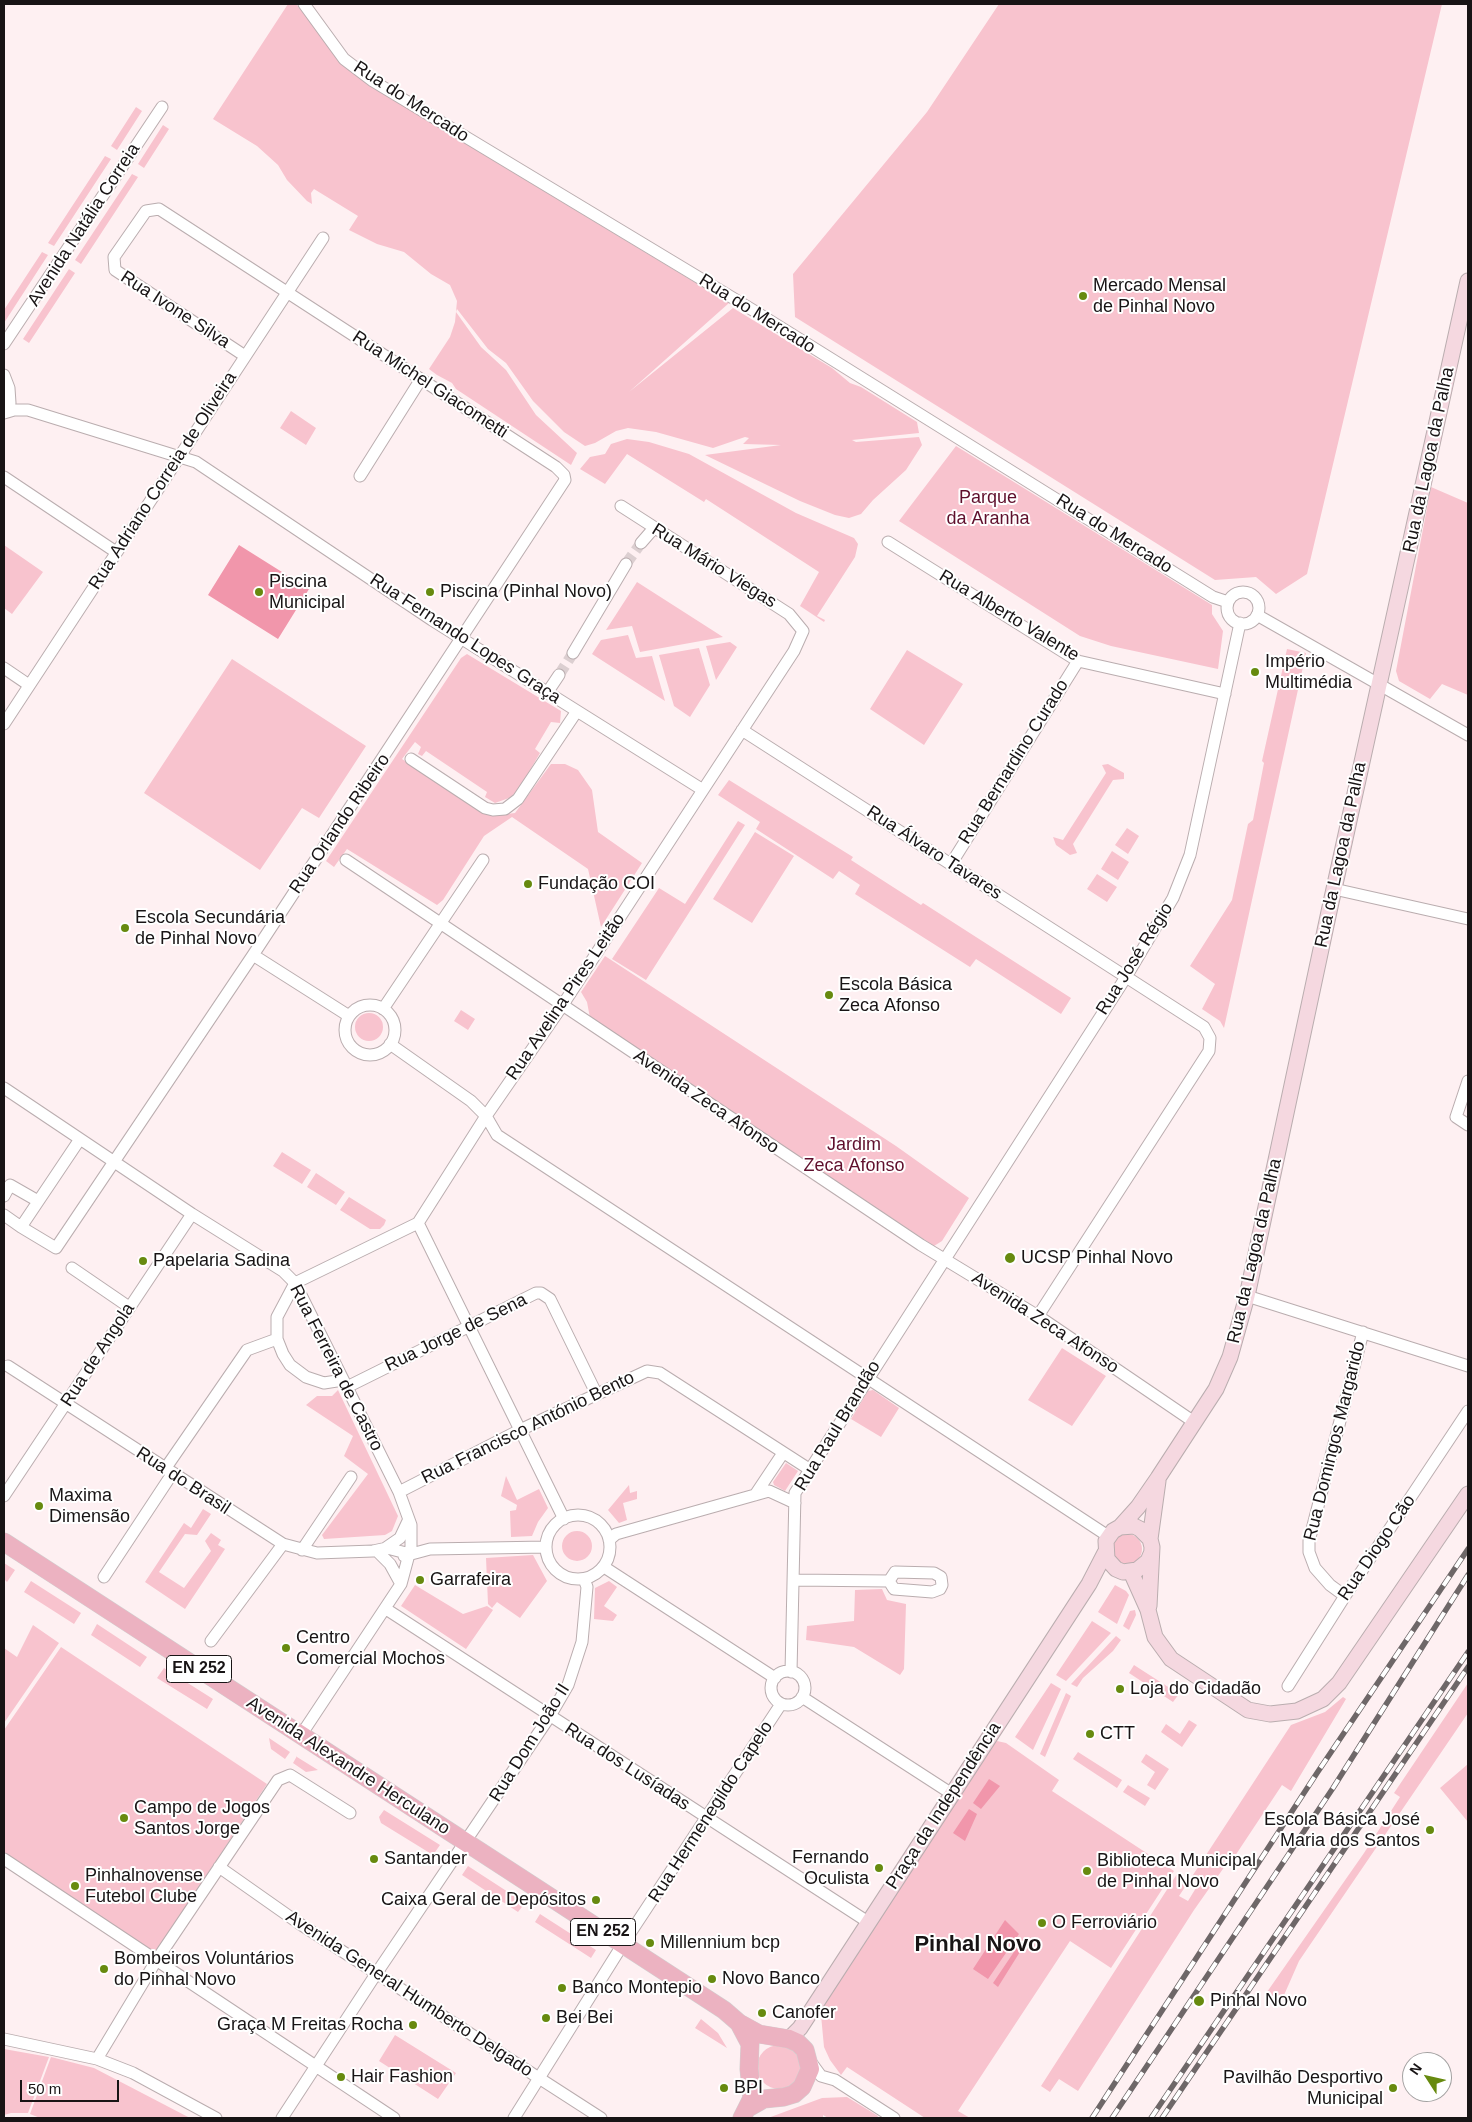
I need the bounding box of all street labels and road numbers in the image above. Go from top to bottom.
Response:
street label: Rua do Mercado [349,57,473,147]
street label: Avenida Natália Correia [23,140,145,310]
street label: Rua Ivone Silva [116,267,234,353]
street label: Rua do Mercado [695,270,819,358]
street label: Rua Michel Giacometti [348,327,512,443]
street label: Rua da Lagoa da Palha [1399,365,1459,555]
street label: Rua Adriano Correia de Oliveira [84,368,242,594]
street label: Rua do Mercado [1052,490,1176,578]
street label: Rua Mário Viegas [648,519,780,613]
street label: Rua Alberto Valente [935,566,1083,666]
street label: Rua Fernando Lopes Graça [366,569,564,709]
street label: Rua Bernardino Curado [954,676,1074,848]
street label: Rua Orlando Ribeiro [285,750,395,898]
street label: Rua da Lagoa da Palha [1311,760,1371,950]
street label: Rua Álvaro Tavares [862,801,1006,905]
street label: Rua José Régio [1092,899,1178,1019]
street label: Rua Avelina Pires Leitão [502,909,630,1085]
street label: Avenida Zeca Afonso [629,1045,783,1159]
street label: Rua da Lagoa da Palha [1223,1156,1287,1346]
street label: Avenida Zeca Afonso [968,1267,1122,1379]
street label: Rua Ferreira de Castro [285,1281,387,1455]
street label: Rua Jorge de Sena [382,1289,530,1377]
street label: Rua de Angola [57,1299,139,1411]
street label: Rua Domingos Margarido [1300,1339,1370,1543]
street label: Rua Raul Brandão [791,1357,885,1495]
street label: Rua Francisco António Bento [418,1367,638,1489]
street label: Rua do Brasil [132,1443,234,1519]
street label: Rua Diogo Cão [1334,1491,1420,1605]
road number: EN 252 [166,1656,232,1682]
street label: Rua Dom João II [485,1680,575,1806]
street label: Avenida Alexandre Herculano [242,1692,454,1840]
street label: Rua Hermenegildo Capelo [644,1717,778,1907]
street label: Rua dos Lusíadas [560,1718,694,1816]
street label: Praça da Independência [882,1718,1006,1894]
street label: Avenida General Humberto Delgado [282,1906,536,2082]
road number: EN 252 [570,1918,636,1945]

